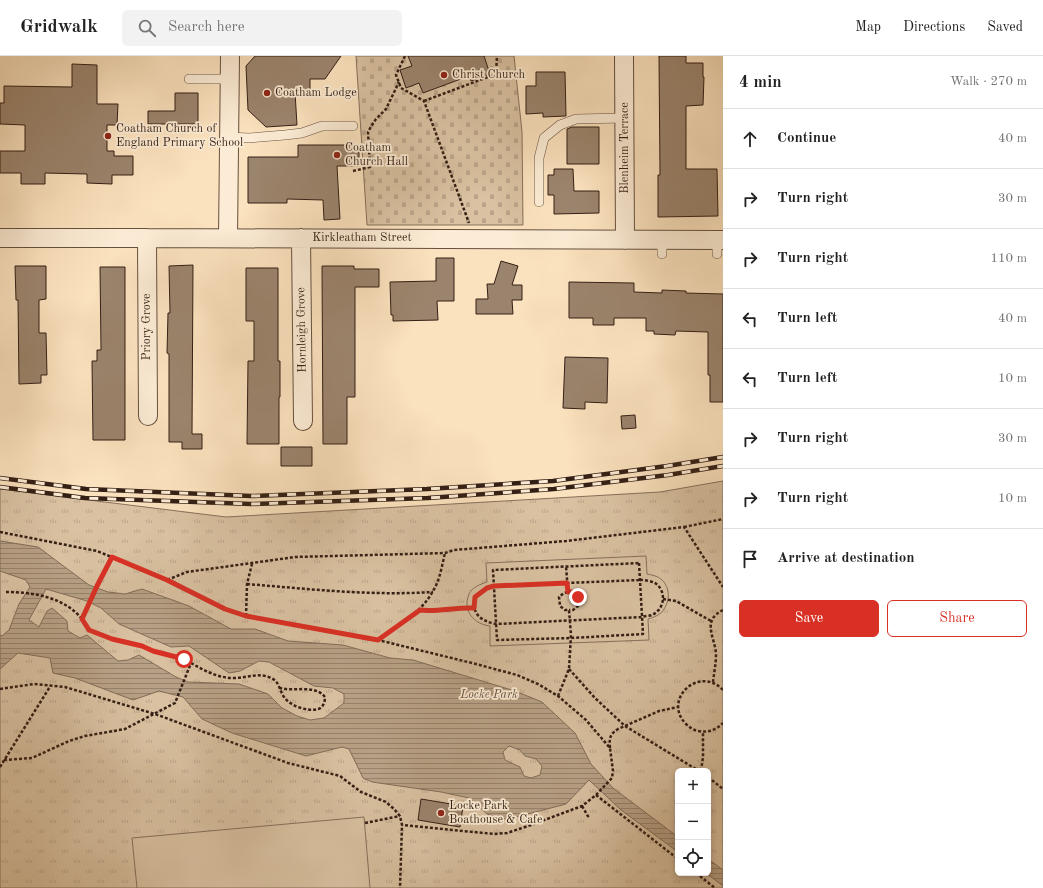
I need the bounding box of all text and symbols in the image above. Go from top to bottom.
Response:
search box [122,10,402,46]
icon: search [136,17,158,39]
text: Gridwalk [20,18,98,37]
text: Search here [168,20,245,35]
text: Map [855,20,881,34]
text: Directions [903,20,965,34]
text: Saved [987,20,1023,34]
place label: Christ Church [452,69,526,81]
marker: Christ Church [439,70,449,80]
text: 4 min [739,74,782,91]
text: Walk · 270 m [950,75,1027,88]
place label: Coatham Lodge [275,87,357,99]
marker: Coatham Lodge [262,88,272,98]
street label: Blenheim Terrace [619,102,631,194]
place label: Coatham Church of England Primary School [116,123,243,149]
icon: ahead [739,128,761,150]
marker: Coatham Church of England Primary School [103,131,113,141]
text: Continue [777,131,836,146]
text: 40 m [998,132,1027,145]
place label: Coatham Church Hall [345,142,408,168]
marker: Coatham Church Hall [332,150,342,160]
icon: right [739,188,761,210]
text: Turn right [777,191,848,206]
text: 30 m [998,192,1027,205]
street label: Kirkleatham Street [312,232,412,244]
icon: right [739,248,761,270]
text: Turn right [777,251,848,266]
text: 110 m [990,252,1027,265]
street label: Hornleigh Grove [295,287,309,373]
street label: Priory Grove [141,293,153,361]
icon: left [739,308,761,330]
text: Turn left [777,311,837,326]
text: 40 m [998,312,1027,325]
icon: left [739,368,761,390]
text: Turn left [777,371,837,386]
text: 10 m [998,372,1027,385]
icon: right [739,428,761,450]
text: Turn right [777,431,848,446]
text: 30 m [998,432,1027,445]
icon: right [739,488,761,510]
text: Turn right [777,491,848,506]
text: 10 m [998,492,1027,505]
icon: arrive [739,548,761,570]
text: Arrive at destination [777,551,915,566]
route end [569,588,587,606]
button: Save [739,600,879,637]
button: Share [887,600,1027,637]
route start [175,650,193,668]
park label: Locke Park [459,689,518,701]
map controls [675,768,711,876]
button: + [675,768,711,804]
place label: Locke Park Boathouse & Cafe [449,800,543,826]
button: − [675,804,711,840]
marker: Locke Park Boathouse & Cafe [436,808,446,818]
button: locate [675,840,711,876]

